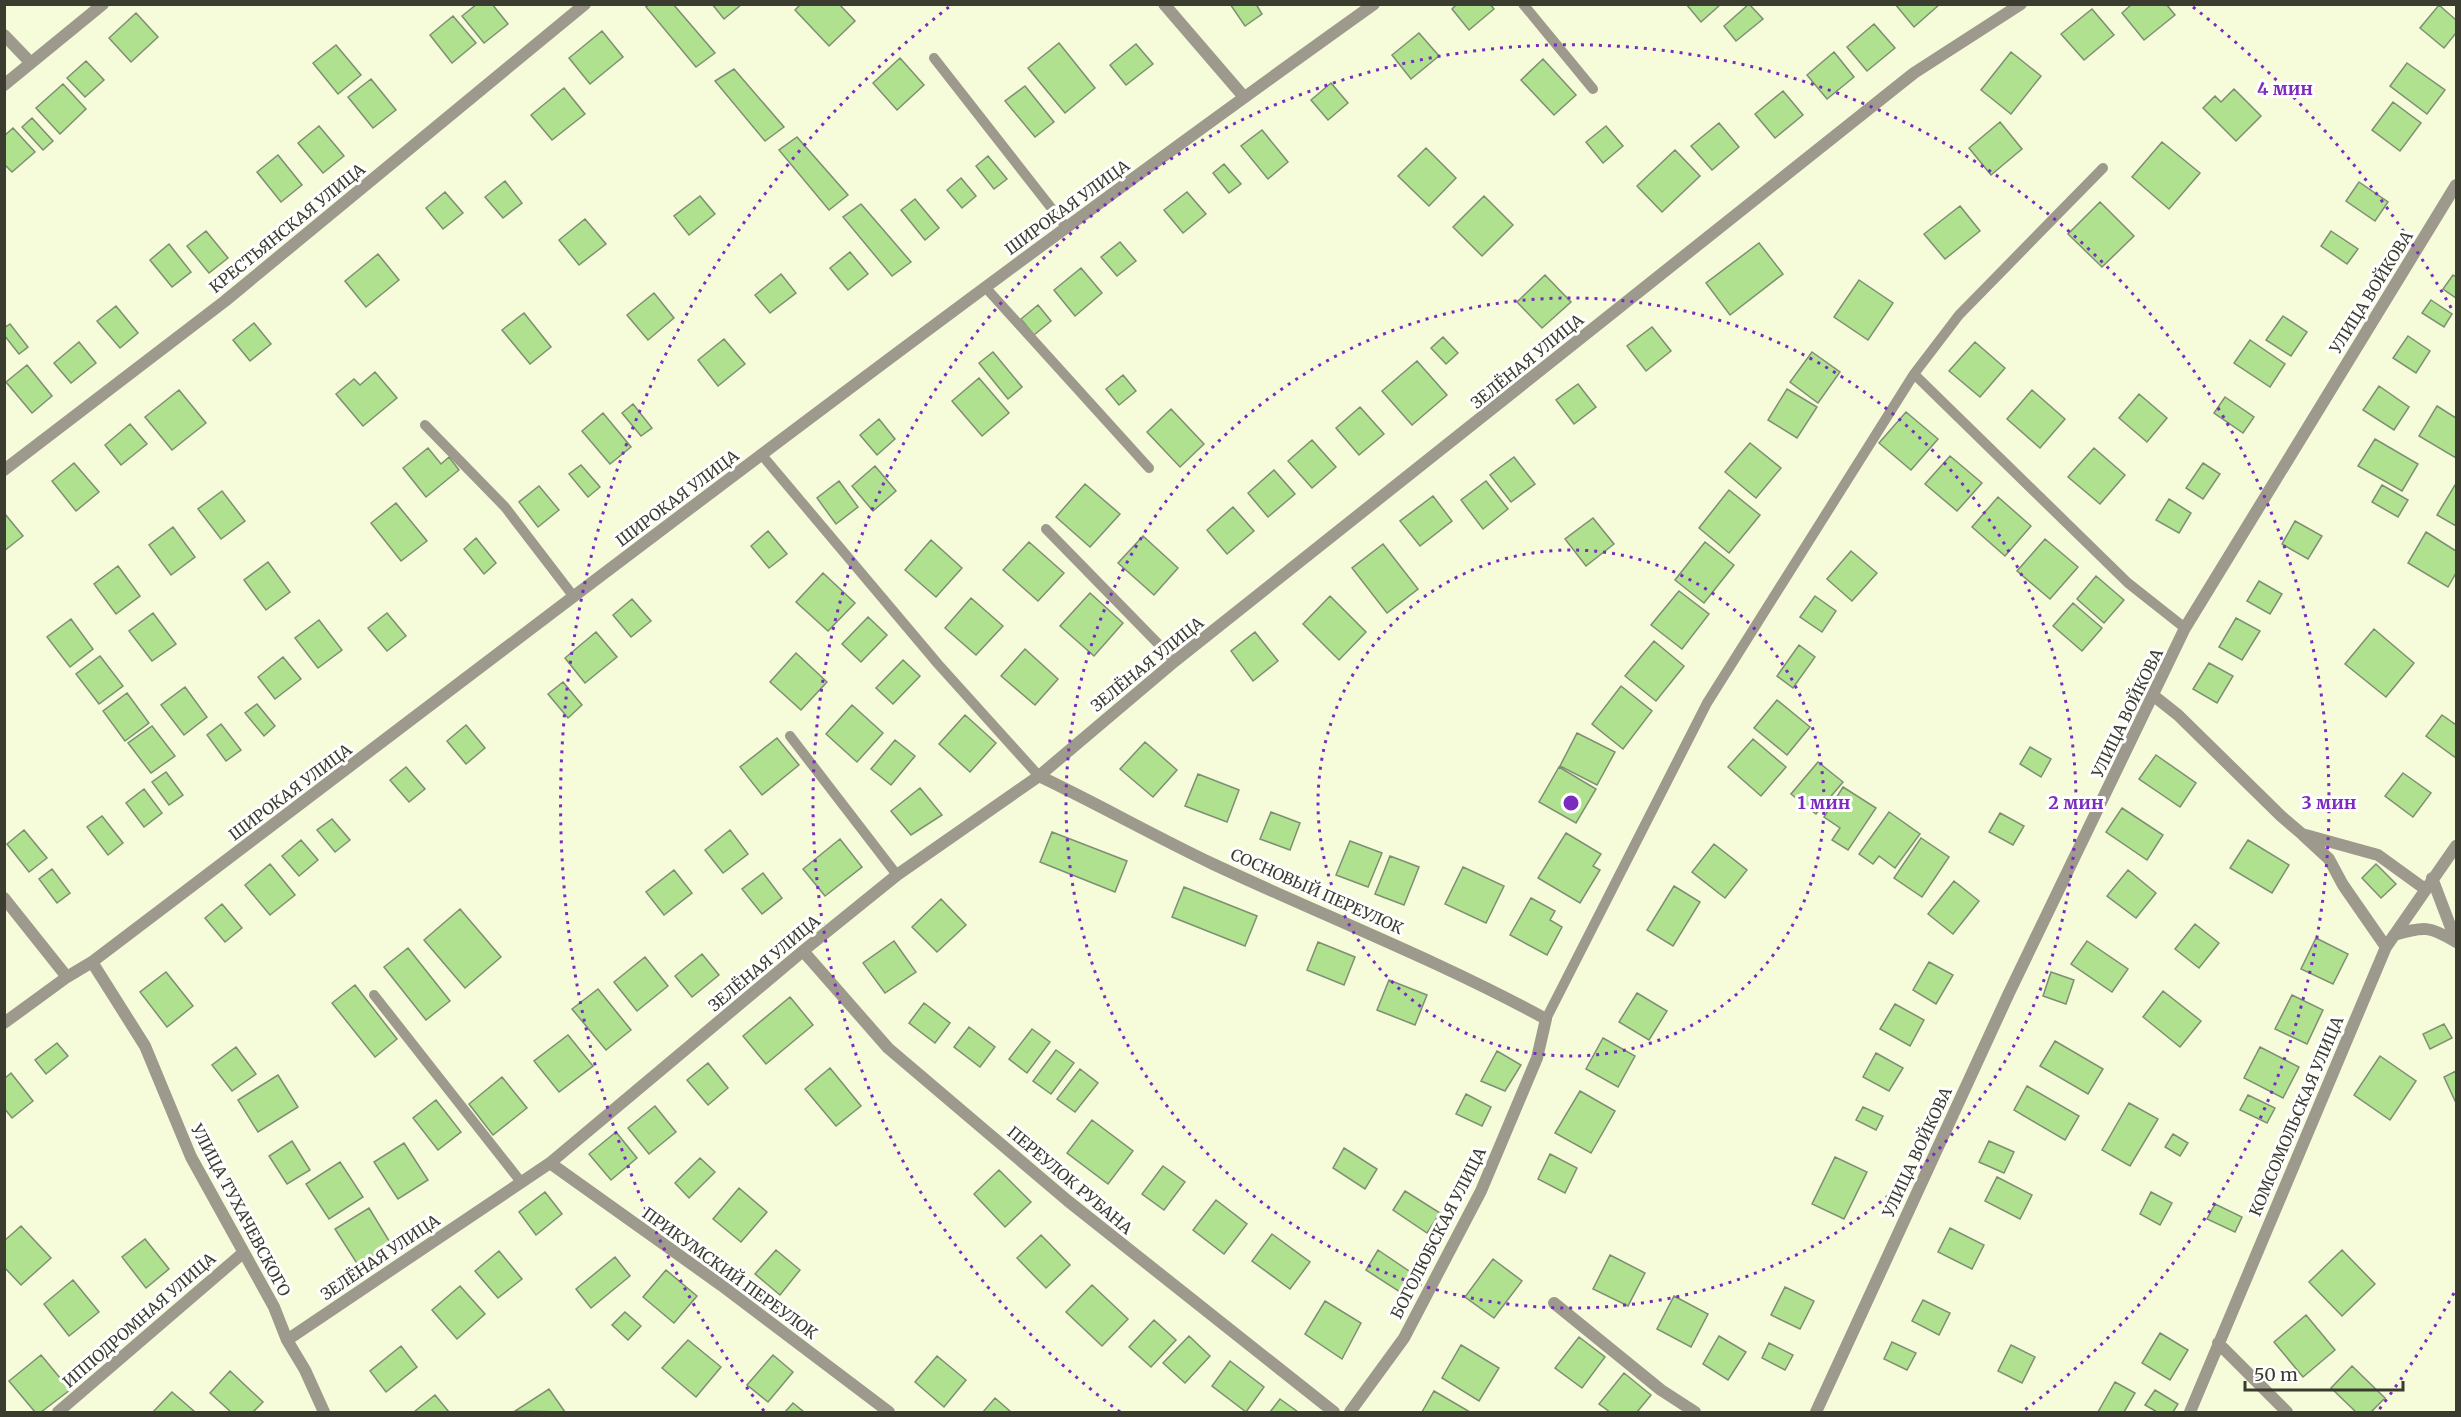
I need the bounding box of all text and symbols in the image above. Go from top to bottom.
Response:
text: 4 мин [2257,77,2313,100]
street label: ШИРОКАЯ УЛИЦА [1001,155,1134,259]
street label: КРЕСТЬЯНСКАЯ УЛИЦА [205,159,369,297]
street label: УЛИЦА ВОЙКОВА [2325,226,2417,358]
street label: ЗЕЛЁНАЯ УЛИЦА [1467,309,1588,413]
street label: ШИРОКАЯ УЛИЦА [612,445,743,551]
street label: ЗЕЛЁНАЯ УЛИЦА [1087,612,1208,716]
street label: УЛИЦА ВОЙКОВА [2087,645,2167,782]
street label: ШИРОКАЯ УЛИЦА [225,739,356,845]
text: 1 мин [1797,791,1851,814]
text: 2 мин [2048,791,2104,814]
text: 3 мин [2302,791,2357,814]
centre of rings [1561,793,1581,813]
street label: СОСНОВЫЙ ПЕРЕУЛОК [1228,844,1407,938]
street label: ЗЕЛЁНАЯ УЛИЦА [704,910,824,1015]
street label: КОМСОМОЛЬСКАЯ УЛИЦА [2245,1012,2348,1219]
street label: УЛИЦА ВОЙКОВА [1878,1083,1956,1221]
street label: УЛИЦА ТУХАЧЕВСКОГО [187,1120,295,1300]
street label: ПЕРЕУЛОК РУБАНА [1003,1122,1137,1239]
street label: БОГОЛЮБСКАЯ УЛИЦА [1386,1143,1490,1322]
street label: ПРИКУМСКИЙ ПЕРЕУЛОК [639,1203,822,1344]
street label: ЗЕЛЁНАЯ УЛИЦА [317,1209,444,1304]
street label: ИППОДРОМНАЯ УЛИЦА [59,1248,220,1392]
scale bar [2245,1354,2402,1392]
text: 50 m [2254,1363,2298,1386]

